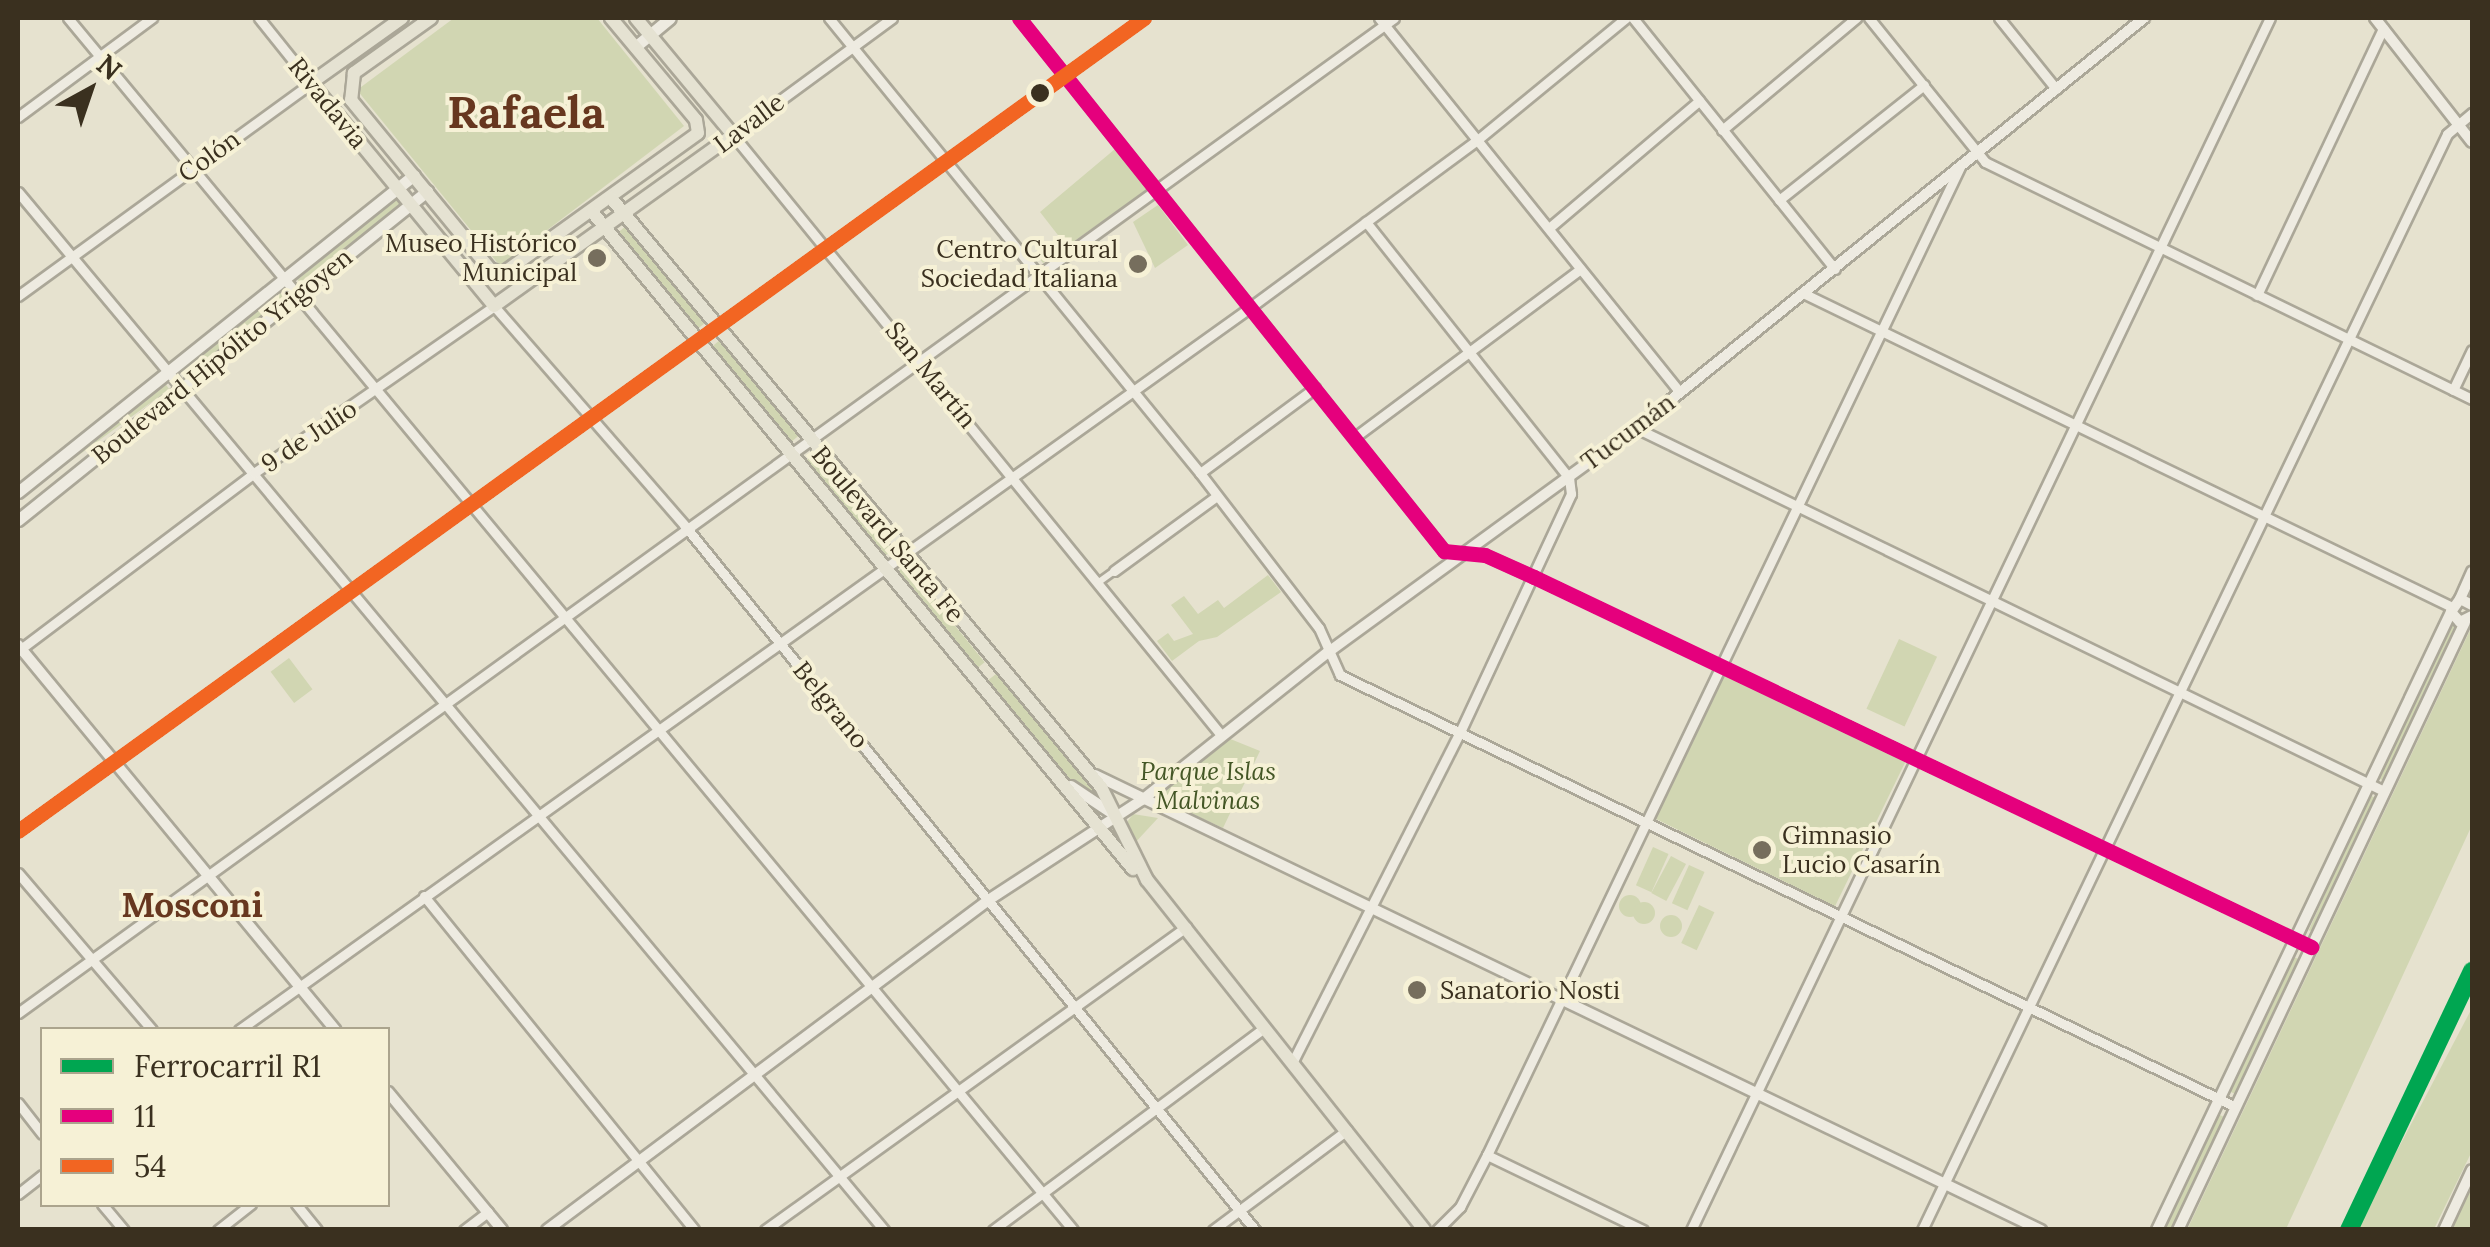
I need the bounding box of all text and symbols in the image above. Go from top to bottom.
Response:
north arrow [40,40,140,140]
text: N [89,46,129,88]
street label: Rivadavia [282,52,374,154]
unlabelled marker [1030,83,1050,103]
district label: Rafaela [447,85,605,139]
street label: Lavalle [708,87,790,159]
street label: Colón [172,124,246,188]
place label: Museo Histórico Municipal [385,229,577,288]
place label: Centro Cultural Sociedad Italiana [921,235,1118,294]
street label: Boulevard Hipólito Yrigoyen [86,242,358,470]
marker: Museo Histórico Municipal [586,247,608,269]
marker: Centro Cultural Sociedad Italiana [1127,253,1149,275]
street label: San Martín [879,316,983,434]
street label: Tucumán [1575,387,1681,477]
street label: 9 de Julio [256,393,362,479]
street label: Boulevard Santa Fe [806,440,970,628]
street label: Belgrano [787,656,875,754]
park label: Parque Islas Malvinas [1140,757,1276,816]
place label: Gimnasio Lucio Casarín [1782,821,1941,880]
marker: Gimnasio Lucio Casarín [1751,839,1773,861]
district label: Mosconi [121,884,263,926]
place label: Sanatorio Nosti [1440,975,1620,1005]
marker: Sanatorio Nosti [1404,977,1430,1003]
legend [40,1027,390,1207]
text: Ferrocarril R1 [134,1047,321,1085]
text: 11 [134,1097,156,1135]
text: 54 [134,1147,167,1185]

